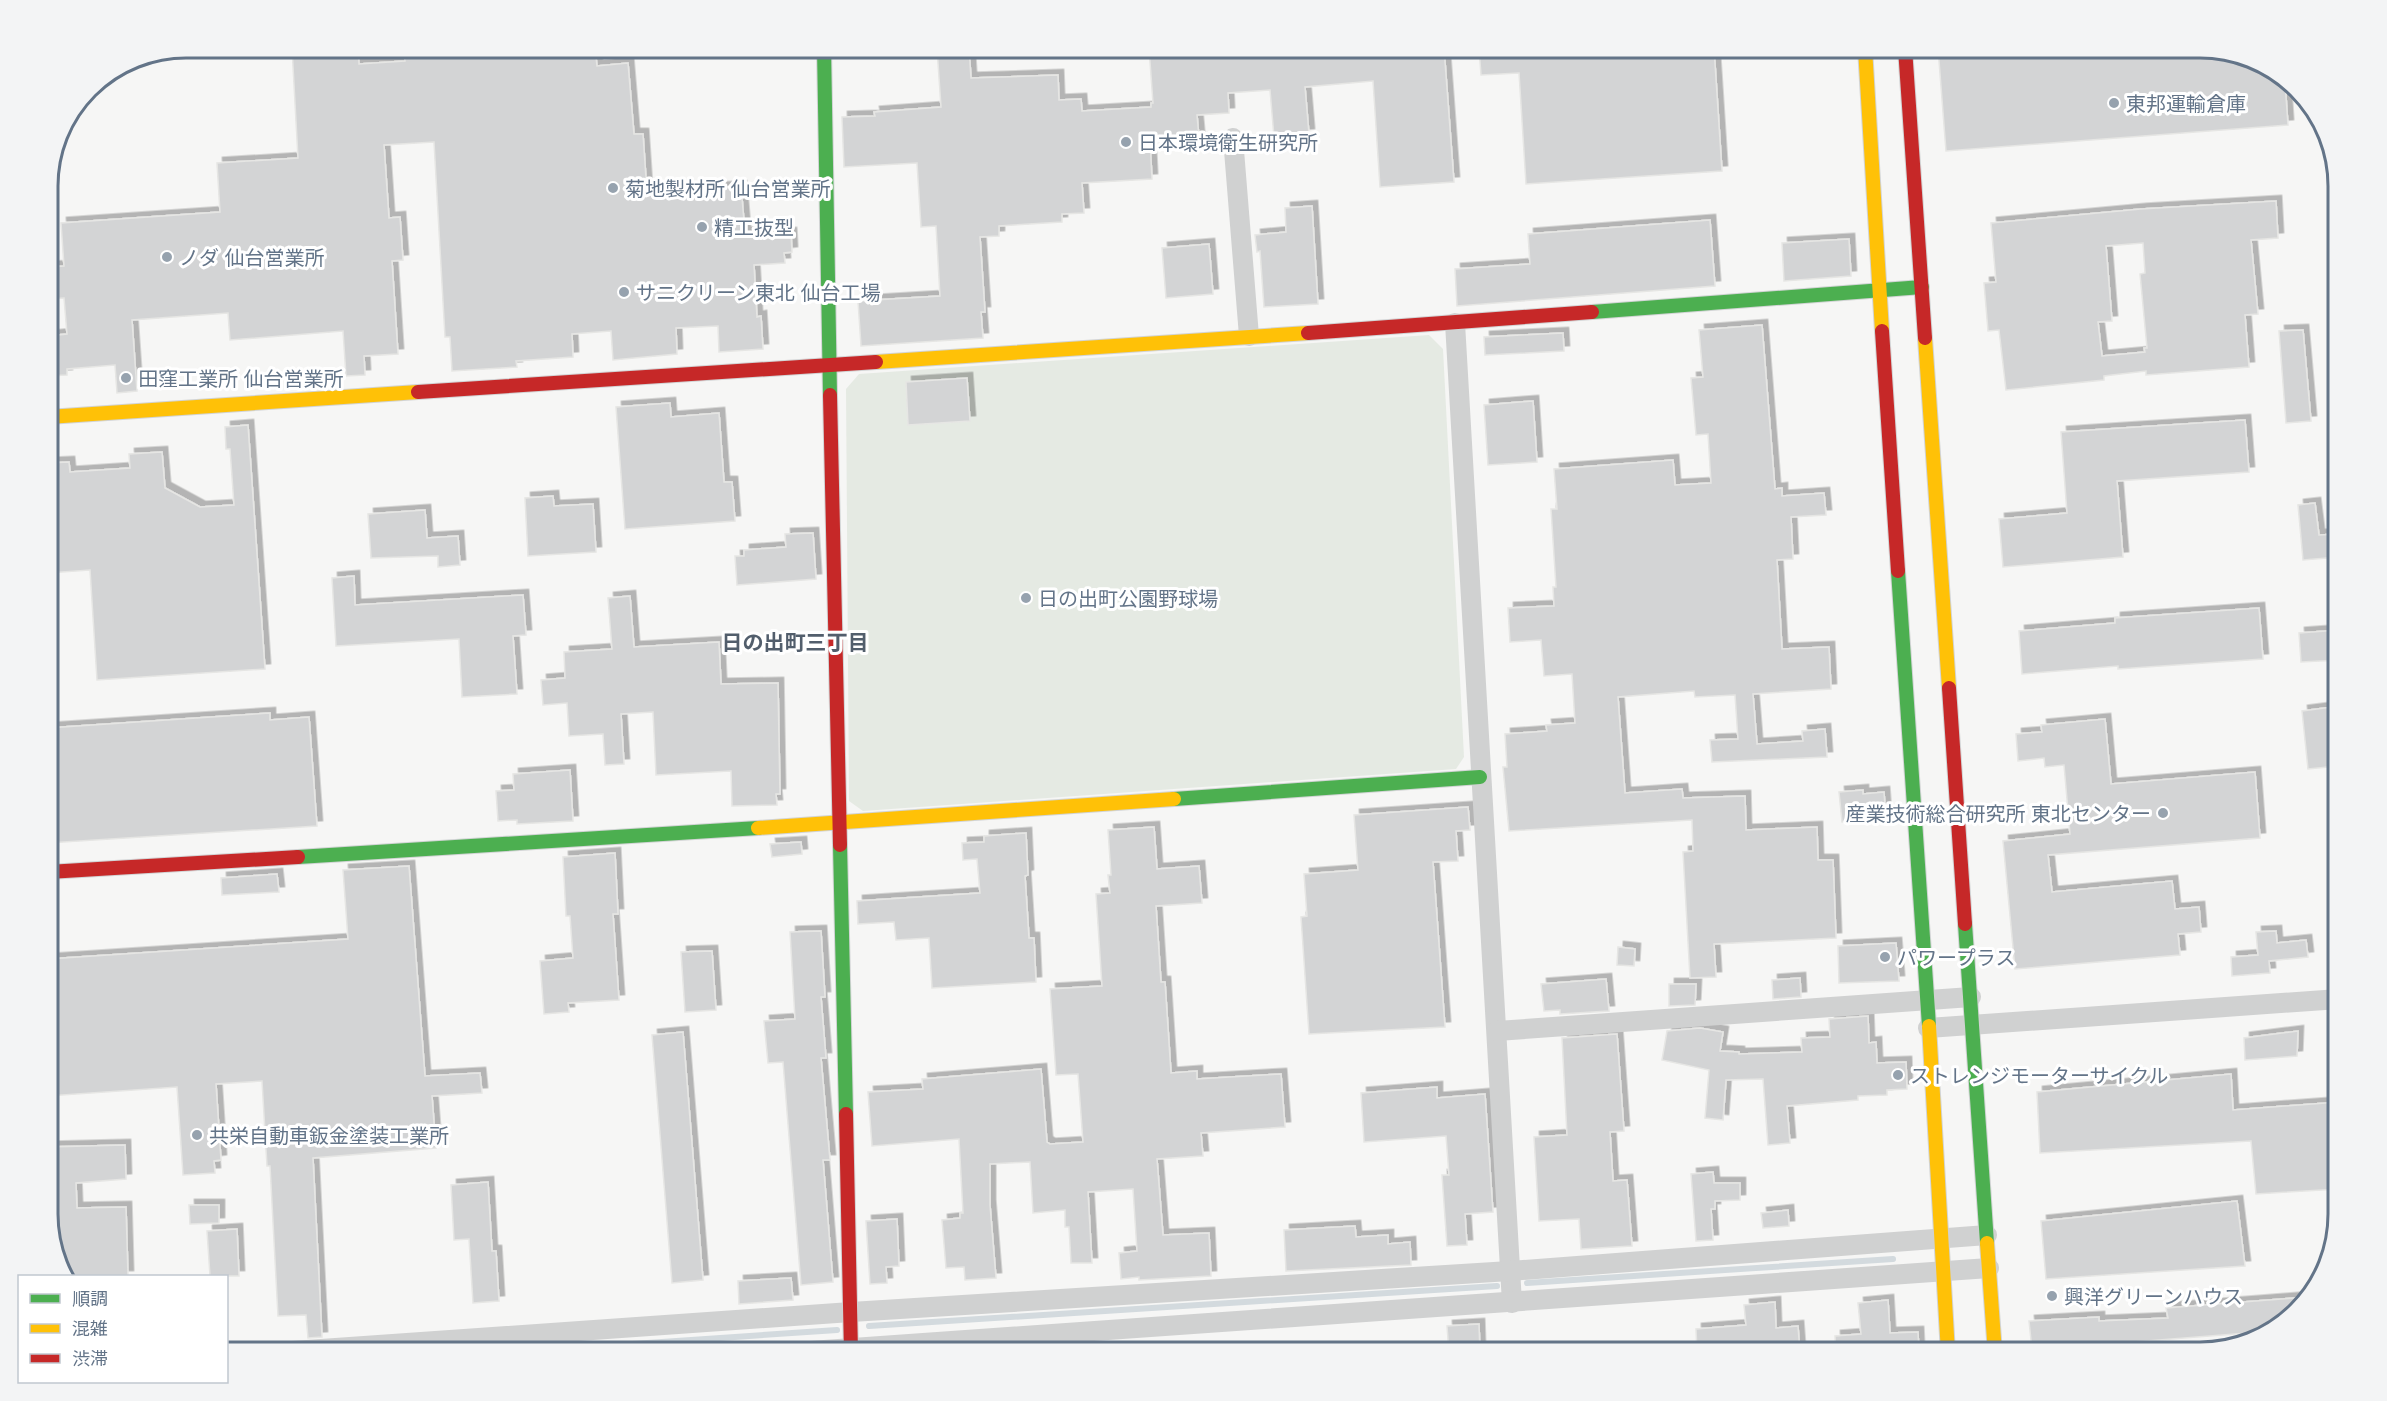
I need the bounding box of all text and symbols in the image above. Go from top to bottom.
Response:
place label: 東邦運輸倉庫 [2126,91,2246,116]
marker: 東邦運輸倉庫 [2107,96,2121,110]
place label: 日本環境衛生研究所 [1138,130,1318,155]
marker: 日本環境衛生研究所 [1119,135,1133,149]
place label: 菊地製材所 仙台営業所 [625,176,830,201]
marker: 菊地製材所 仙台営業所 [606,181,620,195]
place label: 精工抜型 [714,215,794,240]
marker: 精工抜型 [695,220,709,234]
place label: ノダ 仙台営業所 [179,245,324,270]
marker: ノダ 仙台営業所 [160,250,174,264]
place label: サニクリーン東北 仙台工場 [636,280,880,305]
marker: サニクリーン東北 仙台工場 [617,285,631,299]
place label: 田窪工業所 仙台営業所 [138,366,343,391]
marker: 田窪工業所 仙台営業所 [119,371,133,385]
place label: 日の出町公園野球場 [1038,586,1218,611]
marker: 日の出町公園野球場 [1019,591,1033,605]
district label: 日の出町三丁目 [722,629,869,655]
place label: 産業技術総合研究所 東北センター [1846,801,2151,826]
marker: 産業技術総合研究所 東北センター [2156,806,2170,820]
place label: パワープラス [1897,945,2015,970]
marker: パワープラス [1878,950,1892,964]
place label: ストレンジモーターサイクル [1910,1063,2169,1088]
marker: ストレンジモーターサイクル [1891,1068,1905,1082]
place label: 共栄自動車鈑金塗装工業所 [209,1123,449,1148]
marker: 共栄自動車鈑金塗装工業所 [190,1128,204,1142]
legend [18,1275,228,1383]
place label: 興洋グリーンハウス [2064,1284,2243,1309]
text: 順調 [72,1287,108,1310]
marker: 興洋グリーンハウス [2045,1289,2059,1303]
text: 混雑 [72,1317,108,1340]
text: 渋滞 [72,1347,108,1370]

